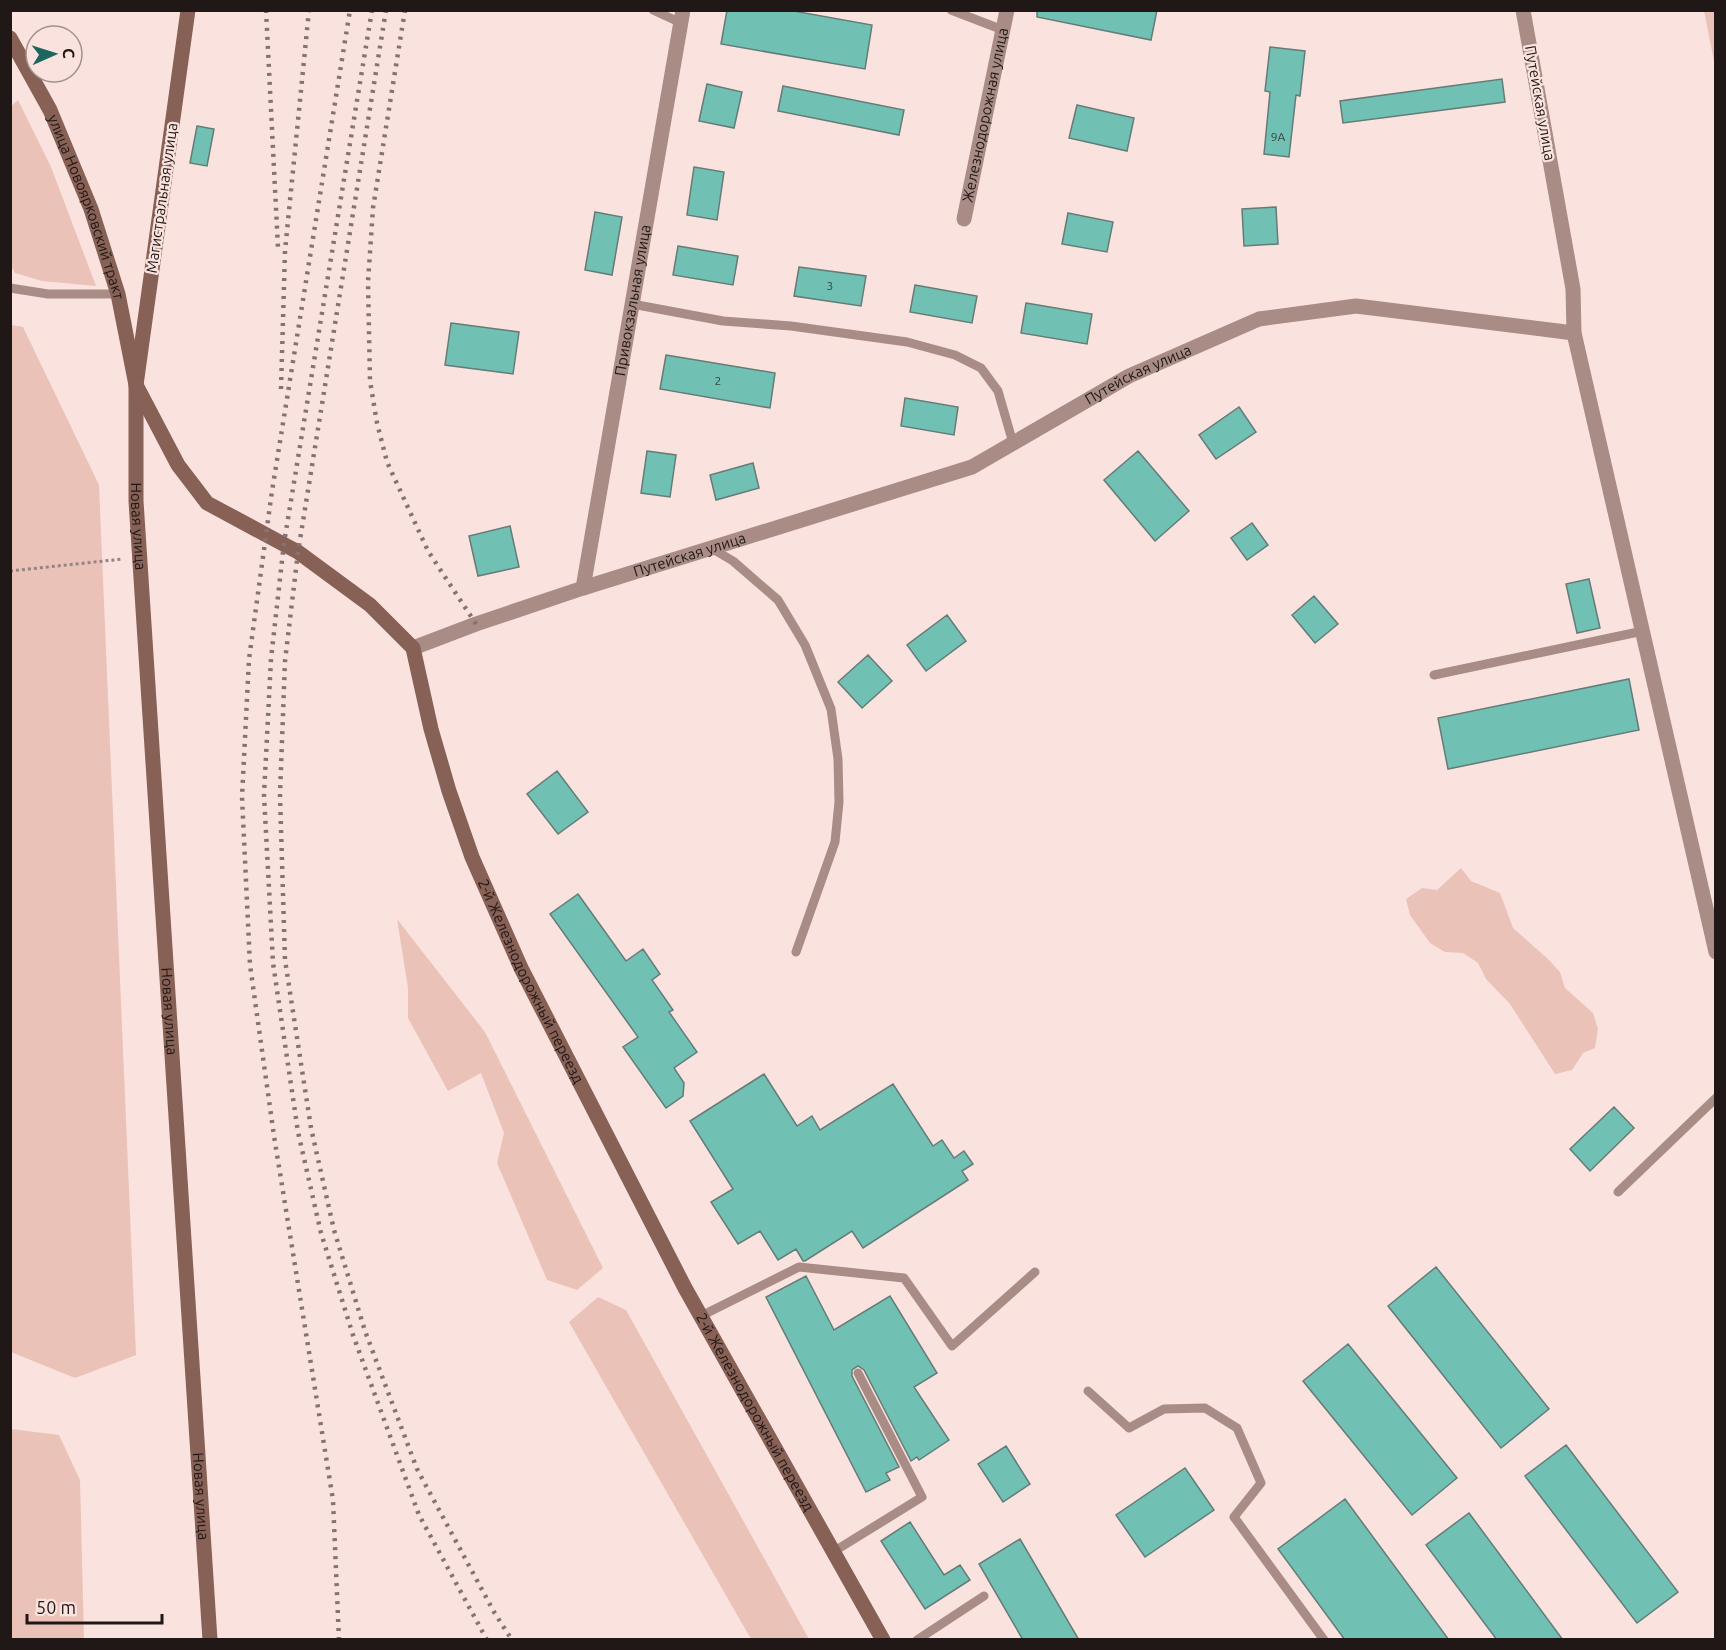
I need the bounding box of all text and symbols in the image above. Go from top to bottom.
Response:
north arrow [24,24,84,84]
street label: Железнодорожная улица [959,26,1011,204]
street label: Путейская улица [1522,44,1559,162]
text: С [60,48,78,59]
street label: улица Новоярковский тракт [45,112,128,301]
street label: Магистральная улица [143,122,180,274]
house number: 9А [1271,130,1285,143]
street label: Привокзальная улица [611,223,654,377]
house number: 3 [827,279,833,292]
street label: Путейская улица [1082,341,1194,408]
house number: 2 [715,374,721,387]
street label: Новая улица [128,482,149,571]
street label: Путейская улица [631,529,748,580]
street label: 2-й Железнодорожный переезд [475,876,588,1086]
street label: Новая улица [158,967,181,1056]
street label: 2-й Железнодорожный переезд [693,1310,818,1514]
street label: Новая улица [190,1452,212,1541]
scale bar [27,1587,162,1625]
text: 50 m [36,1597,76,1617]

